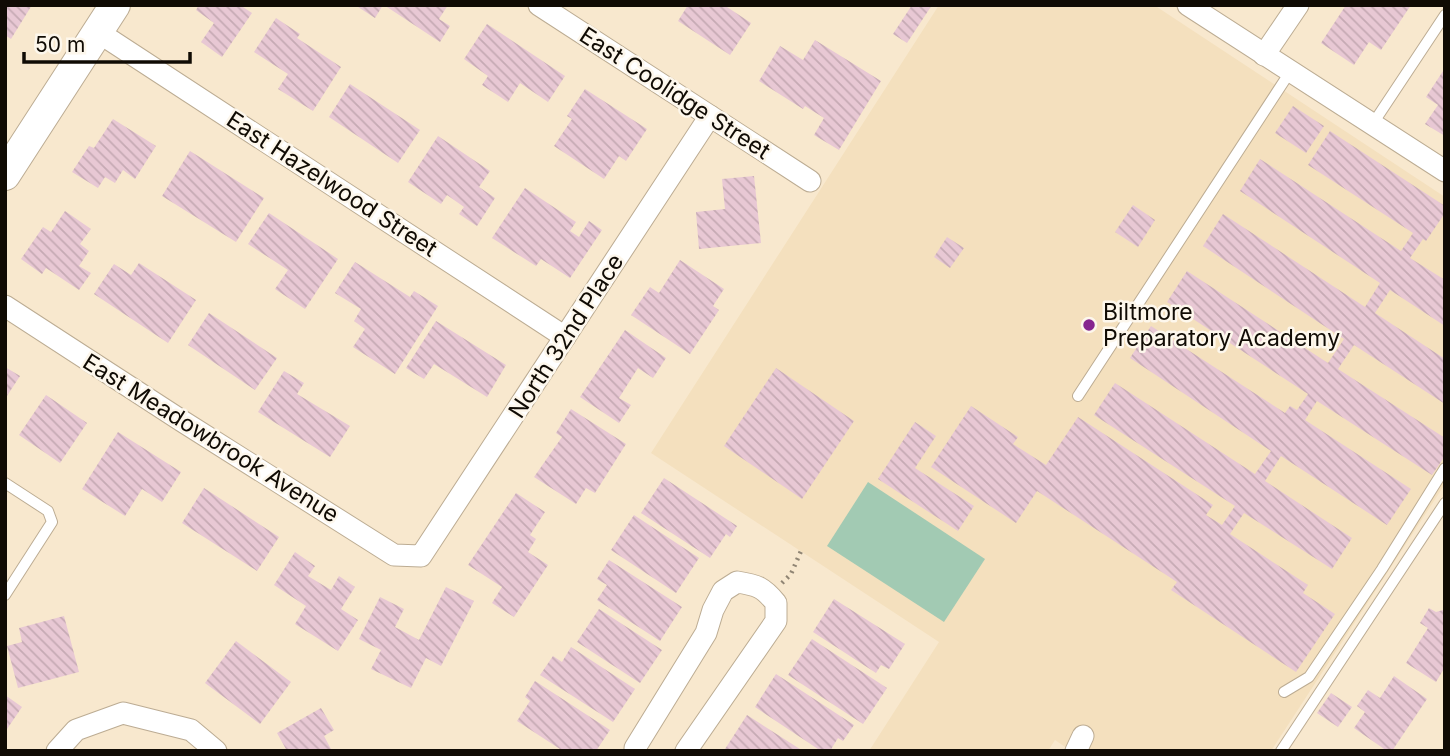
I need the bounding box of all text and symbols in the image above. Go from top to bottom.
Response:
scale bar [24,21,191,65]
street label: East Coolidge Street [575,21,776,165]
text: 50 m [35,32,85,57]
street label: East Hazelwood Street [221,105,443,263]
street label: North 32nd Place [503,249,629,423]
place label: Biltmore Preparatory Academy [1103,298,1340,352]
marker: Biltmore Preparatory Academy [1081,317,1097,333]
street label: East Meadowbrook Avenue [78,348,344,528]

